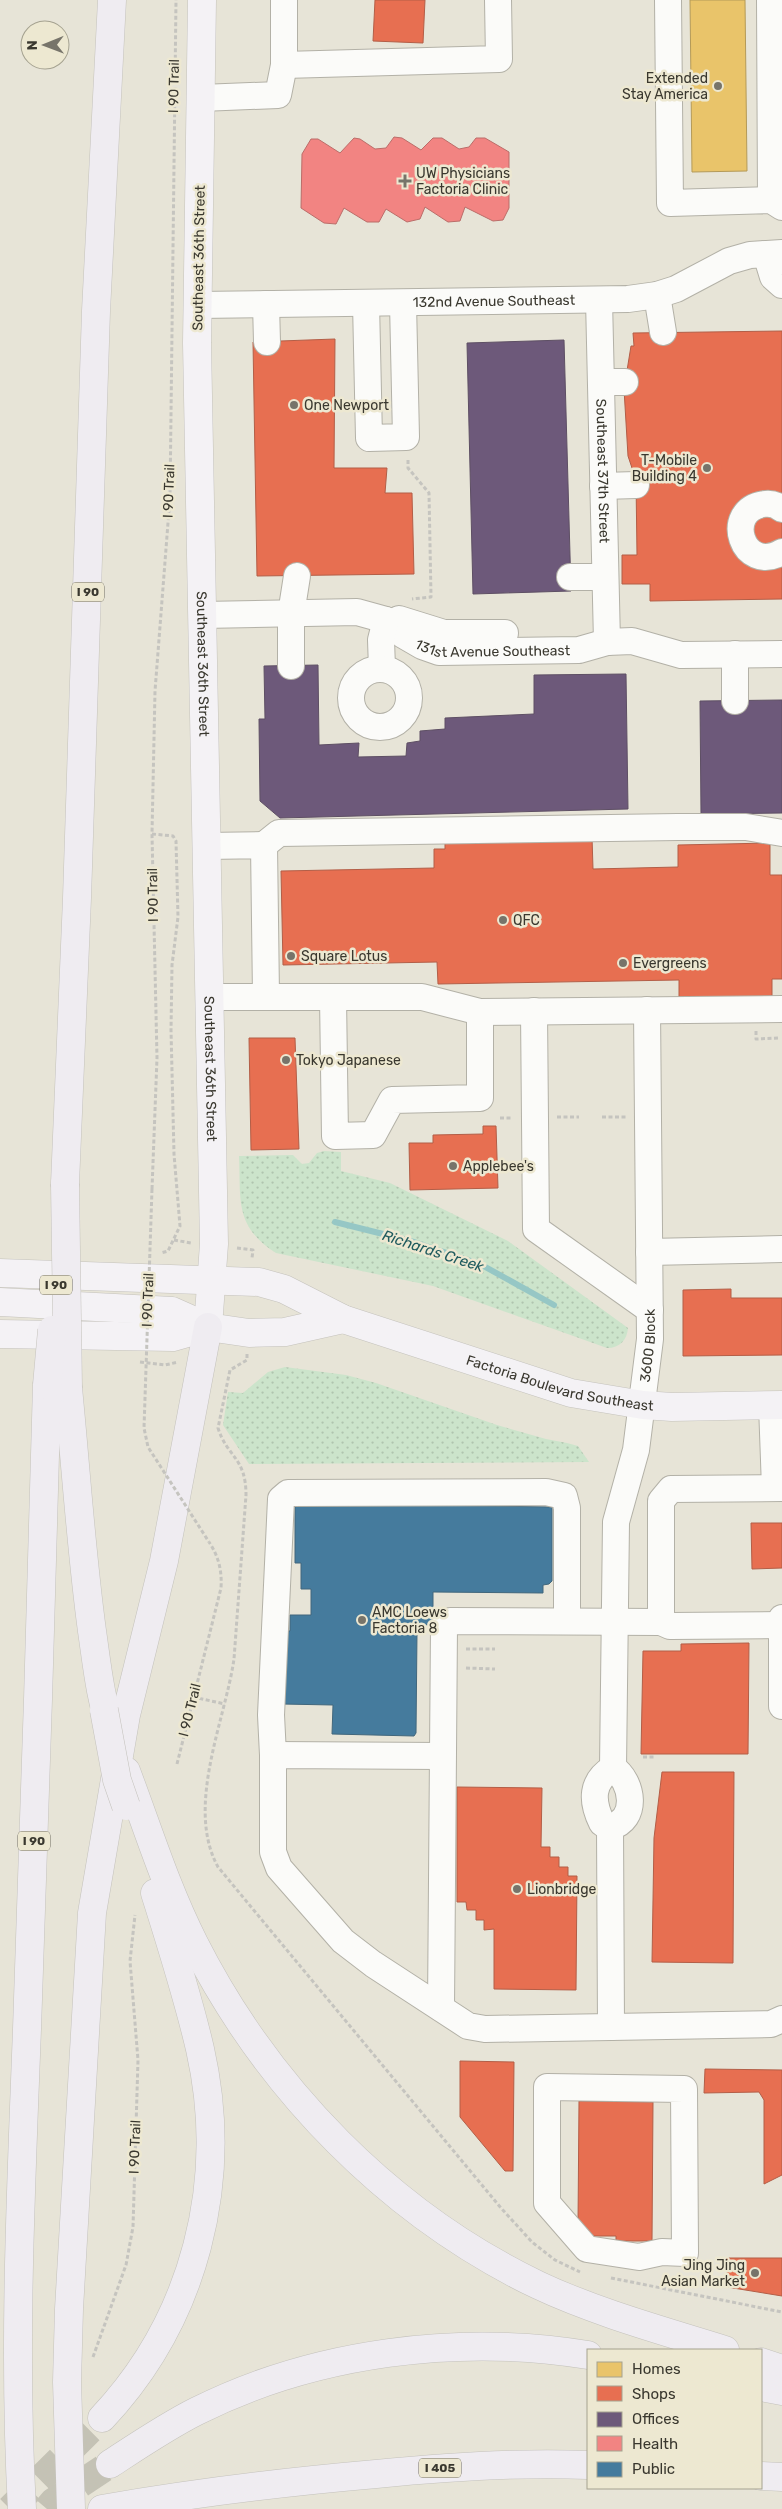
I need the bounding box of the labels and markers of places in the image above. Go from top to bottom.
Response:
place label: Extended Stay America [622,70,708,103]
marker: Extended Stay America [712,80,724,92]
place label: UW Physicians Factoria Clinic [416,165,510,198]
marker: UW Physicians Factoria Clinic [398,174,412,188]
place label: One Newport [304,397,390,414]
marker: One Newport [288,399,300,411]
place label: T-Mobile Building 4 [632,452,697,485]
marker: T-Mobile Building 4 [701,462,713,474]
place label: QFC [513,912,540,929]
marker: QFC [497,914,509,926]
place label: Square Lotus [301,948,387,965]
marker: Square Lotus [285,950,297,962]
place label: Evergreens [633,955,707,972]
marker: Evergreens [617,957,629,969]
place label: Tokyo Japanese [296,1052,401,1069]
marker: Tokyo Japanese [280,1054,292,1066]
place label: Applebee's [463,1158,534,1175]
marker: Applebee's [447,1160,459,1172]
place label: AMC Loews Factoria 8 [372,1604,447,1637]
marker: AMC Loews Factoria 8 [356,1614,368,1626]
place label: Lionbridge [527,1881,597,1898]
marker: Lionbridge [511,1883,523,1895]
place label: Jing Jing Asian Market [661,2257,746,2290]
marker: Jing Jing Asian Market [749,2267,761,2279]

